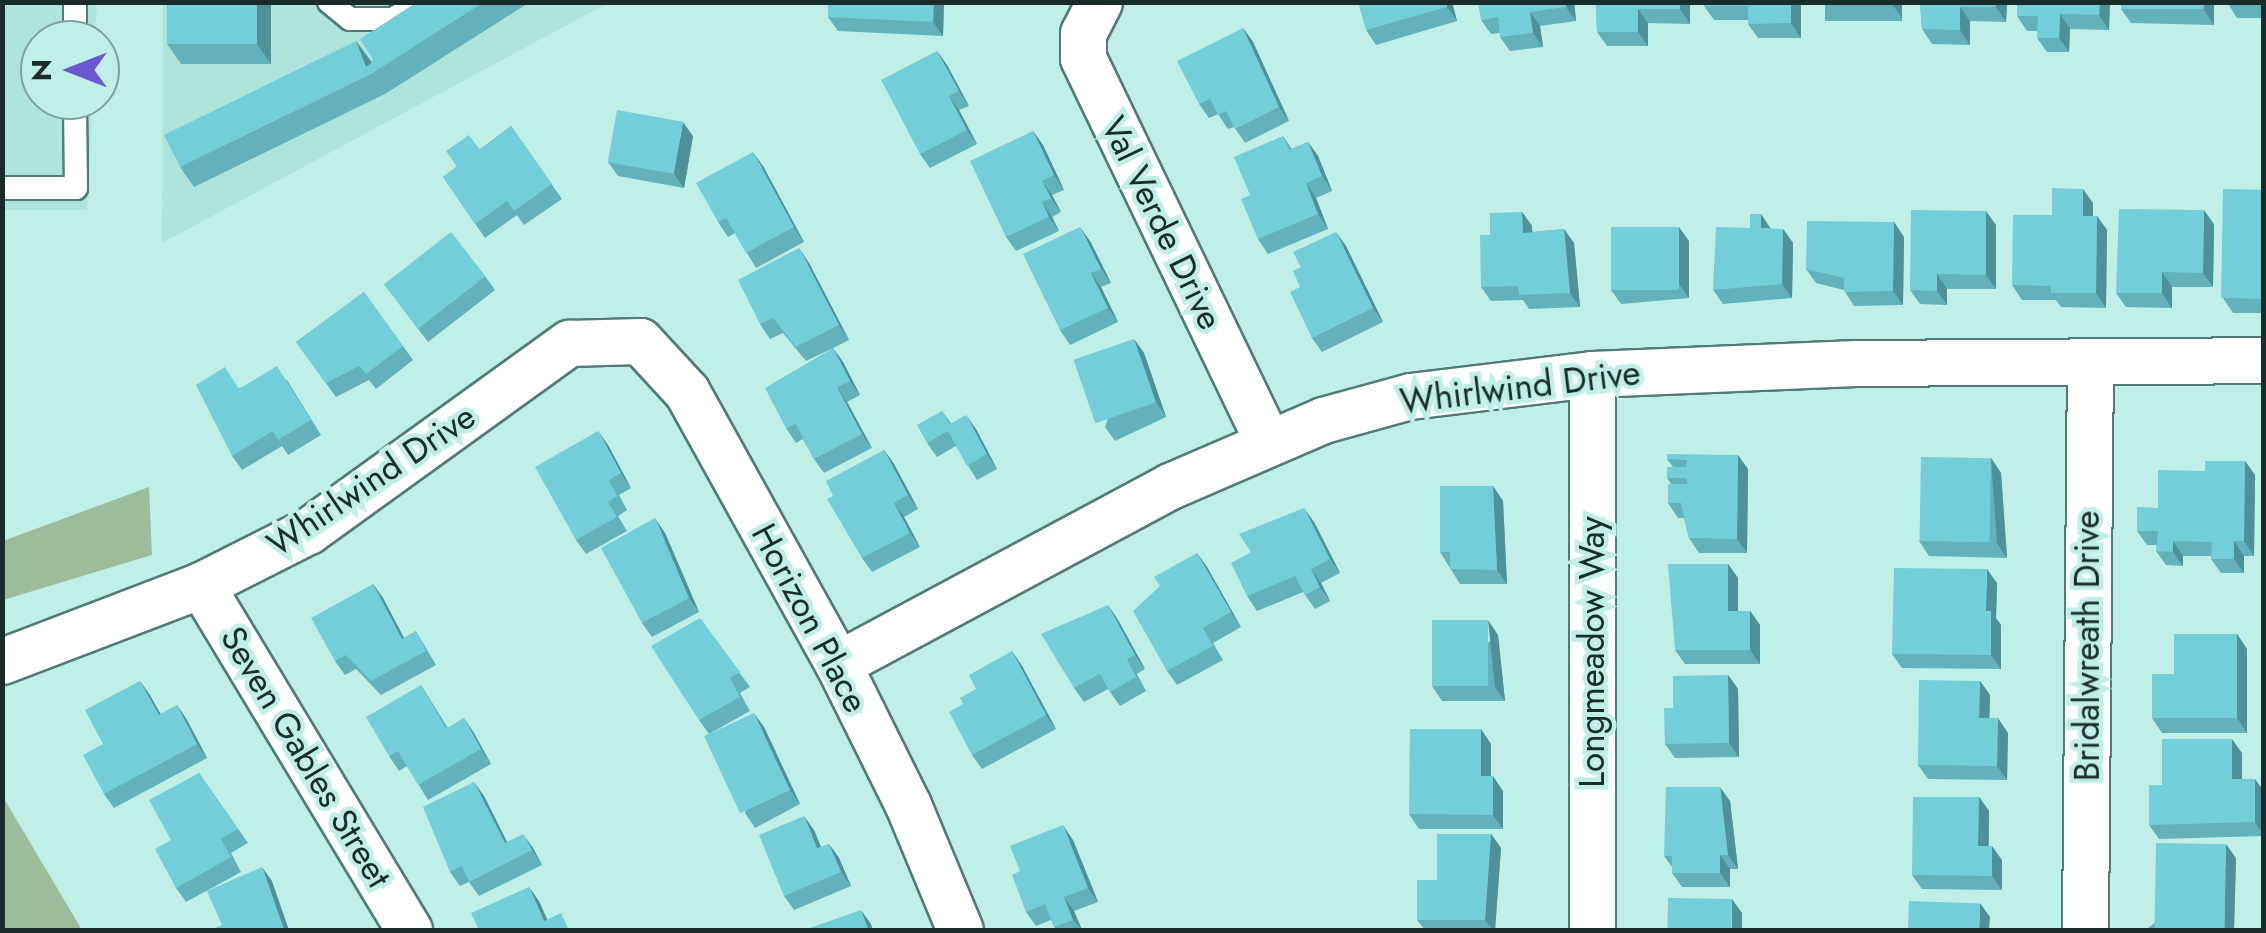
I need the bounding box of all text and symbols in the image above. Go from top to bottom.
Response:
north arrow [20,20,120,120]
text: N [21,59,62,81]
street label: Val Verde Drive [1092,110,1232,336]
street label: Whirlwind Drive [1397,351,1643,423]
street label: Whirlwind Drive [259,395,483,565]
street label: Bridalwreath Drive [2066,511,2108,781]
street label: Horizon Place [743,516,877,720]
street label: Longmeadow Way [1571,516,1613,788]
street label: Seven Gables Street [212,619,400,895]

